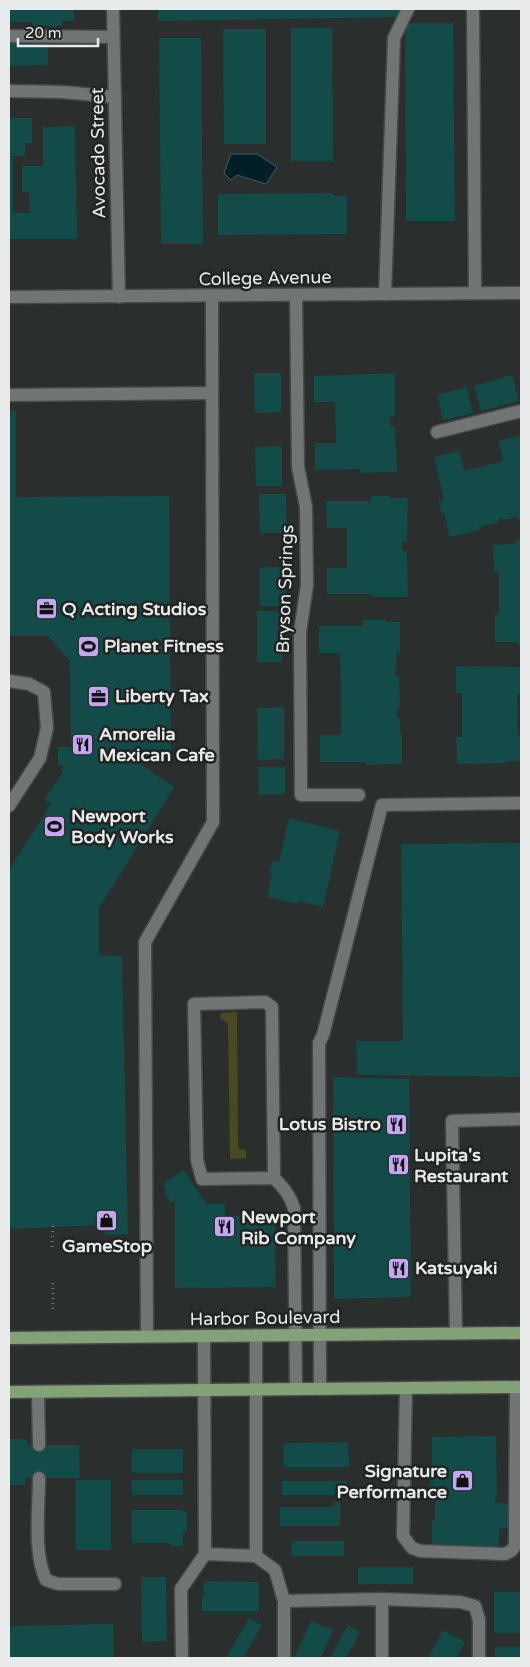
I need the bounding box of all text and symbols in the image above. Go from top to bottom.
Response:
scale bar [18,15,98,47]
text: 20 m [25,24,62,42]
street label: Avocado Street [86,87,110,219]
street label: College Avenue [198,266,332,290]
street label: Bryson Springs [272,524,298,654]
office icon: Q Acting Studios [34,597,58,621]
place label: Q Acting Studios [62,598,207,620]
sports icon: Planet Fitness [76,634,100,658]
place label: Planet Fitness [104,635,224,657]
office icon: Liberty Tax [87,684,111,708]
place label: Liberty Tax [115,685,209,707]
place label: Amorelia Mexican Cafe [99,723,215,766]
restaurant icon: Amorelia Mexican Cafe [71,732,95,756]
place label: Newport Body Works [71,805,174,848]
sports icon: Newport Body Works [43,814,67,838]
restaurant icon: Lotus Bistro [385,1112,409,1136]
place label: Lotus Bistro [279,1113,381,1135]
place label: Lupita's Restaurant [414,1144,508,1187]
restaurant icon: Lupita's Restaurant [386,1153,410,1177]
place label: Newport Rib Company [241,1206,356,1249]
shop icon: GameStop [95,1209,119,1233]
restaurant icon: Newport Rib Company [213,1215,237,1239]
place label: GameStop [62,1235,152,1257]
restaurant icon: Katsuyaki [387,1256,411,1280]
place label: Katsuyaki [415,1257,497,1279]
street label: Harbor Boulevard [189,1306,341,1330]
place label: Signature Performance [337,1460,447,1503]
shop icon: Signature Performance [451,1469,475,1493]

